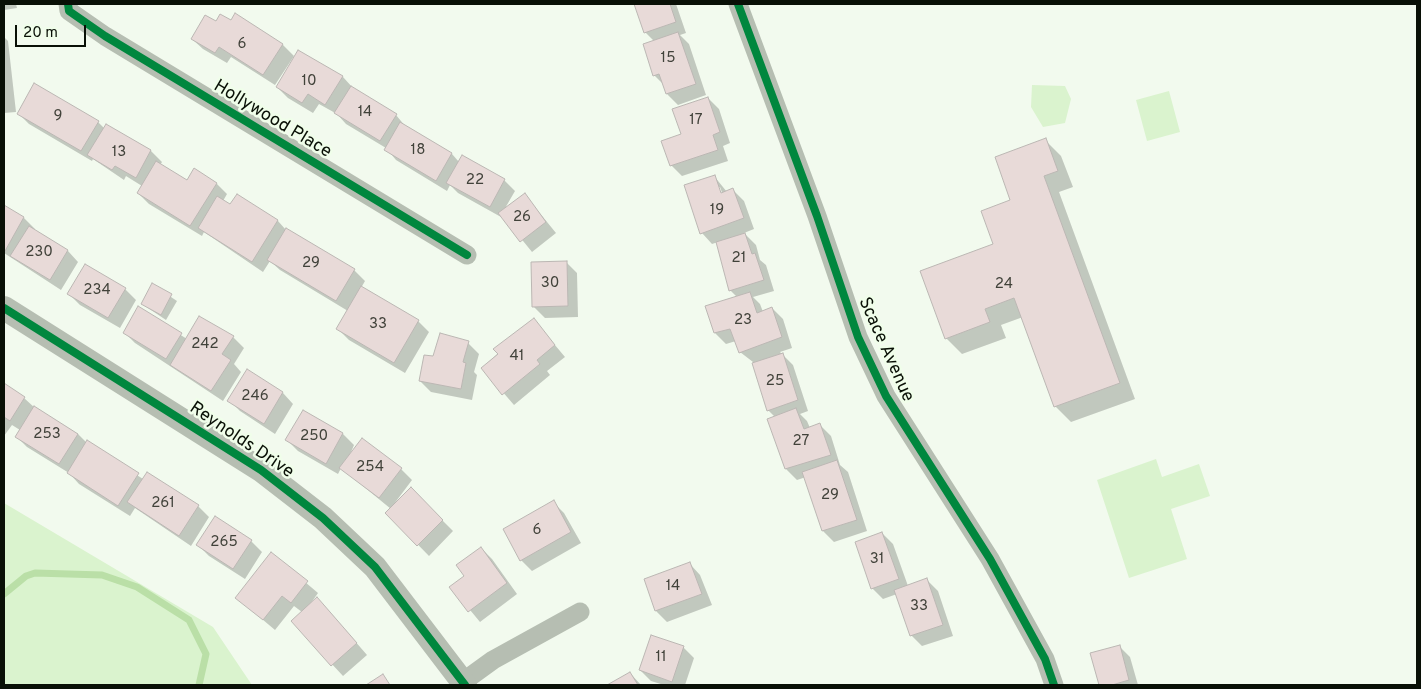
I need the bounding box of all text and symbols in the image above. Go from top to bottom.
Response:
scale bar [18,15,89,47]
text: 20 m [23,24,58,43]
house number: 6 [238,36,246,54]
house number: 15 [661,50,675,68]
house number: 10 [301,73,317,91]
street label: Hollywood Place [209,76,335,164]
house number: 14 [358,104,372,122]
house number: 9 [54,108,62,126]
house number: 17 [689,112,703,130]
house number: 18 [411,142,425,160]
house number: 13 [112,144,126,162]
house number: 22 [466,172,484,190]
house number: 19 [710,202,724,220]
house number: 26 [513,209,531,227]
house number: 230 [25,244,53,262]
house number: 21 [732,250,746,268]
house number: 29 [302,255,320,273]
house number: 30 [541,275,559,293]
house number: 24 [995,276,1013,294]
house number: 234 [83,282,111,300]
street label: Scace Avenue [852,294,918,406]
house number: 23 [734,312,752,330]
house number: 33 [369,316,387,334]
house number: 242 [191,336,219,354]
house number: 41 [510,348,524,366]
house number: 25 [766,373,784,391]
house number: 246 [241,388,269,406]
street label: Reynolds Drive [185,398,297,484]
house number: 253 [33,426,61,444]
house number: 250 [300,428,328,446]
house number: 27 [793,433,809,451]
house number: 254 [356,459,384,477]
house number: 29 [821,487,839,505]
house number: 261 [151,495,175,513]
house number: 6 [533,522,541,540]
house number: 265 [210,534,238,552]
house number: 31 [870,551,884,569]
house number: 14 [666,578,680,596]
house number: 33 [910,598,928,616]
house number: 11 [655,649,667,667]

